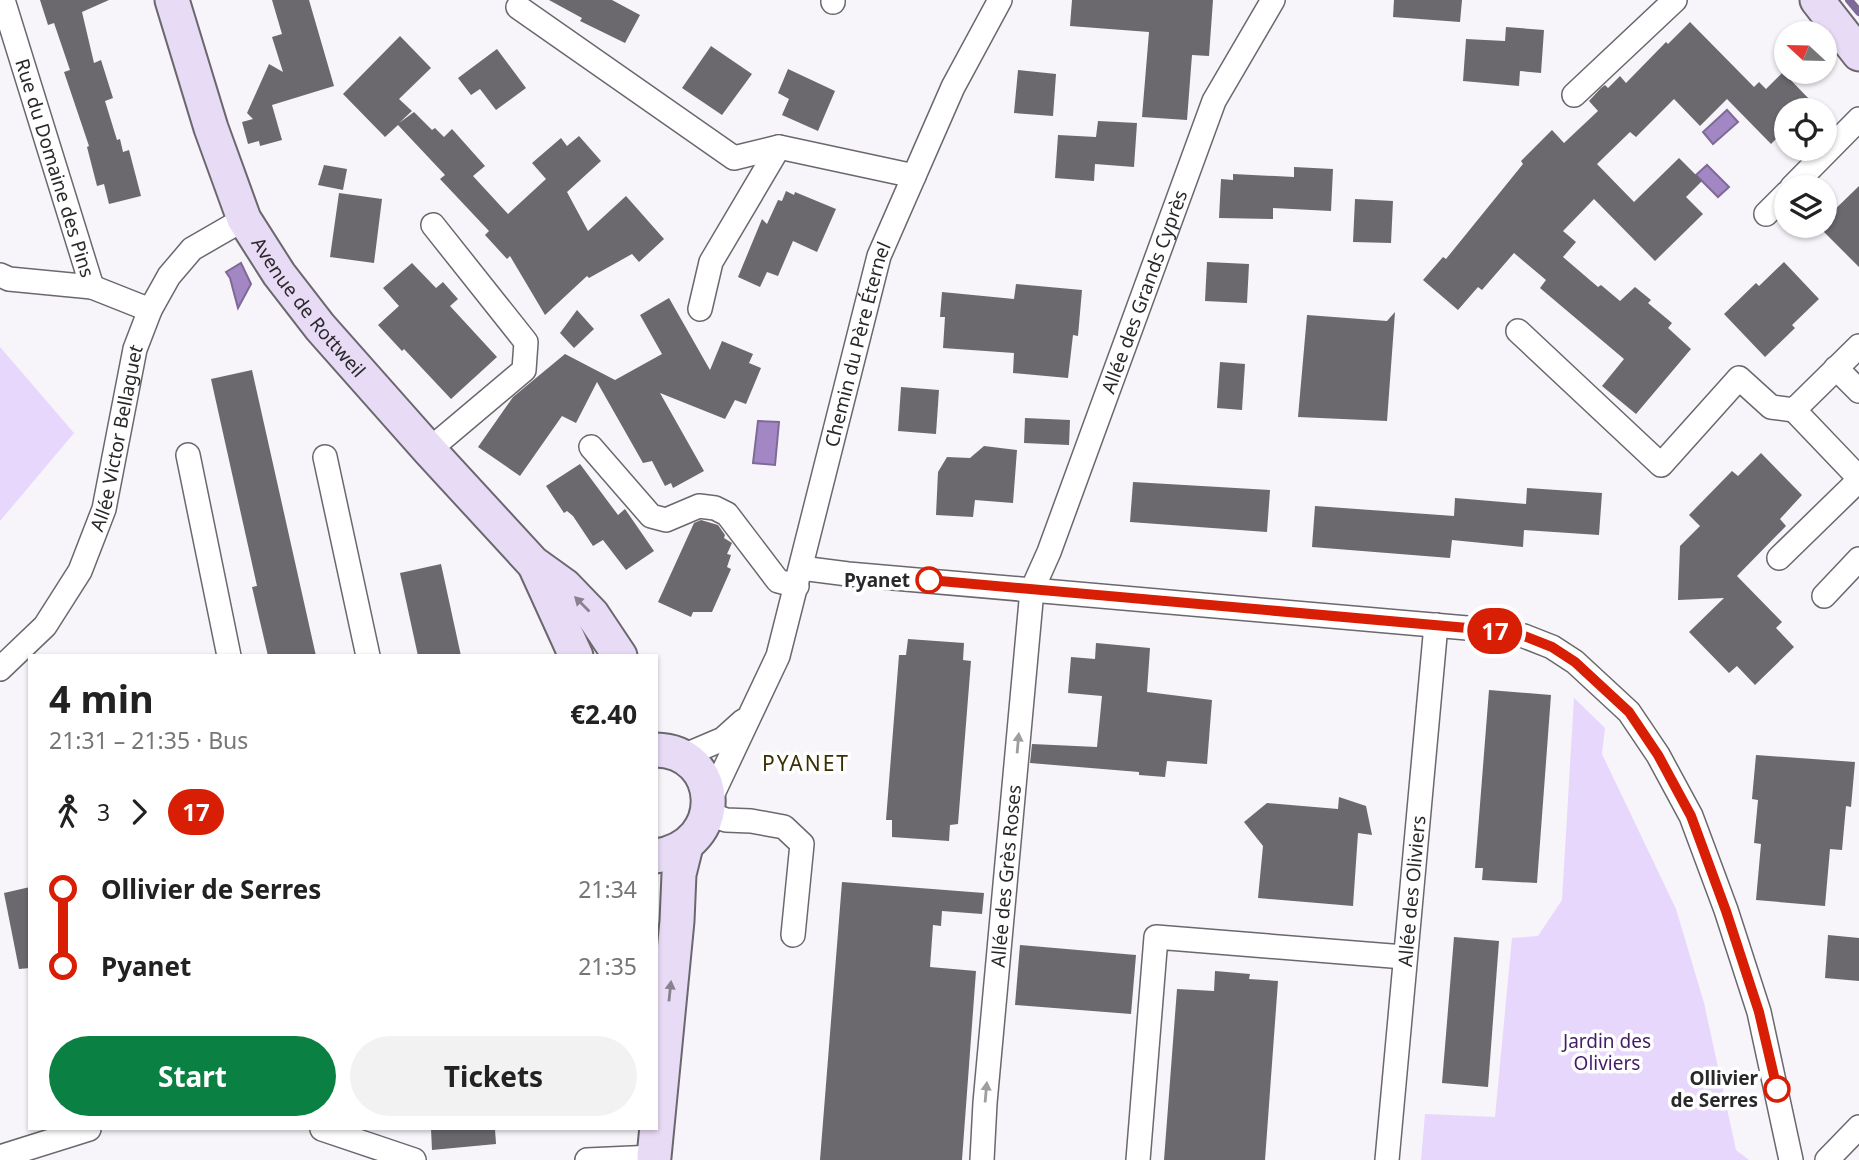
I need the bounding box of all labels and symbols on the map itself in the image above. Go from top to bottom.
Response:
north arrow [1774,21,1838,84]
street label: Rue du Domaine des Pins [9,55,101,281]
street label: Allée des Grands Cyprès [1095,186,1193,397]
street label: Avenue de Rottweil [246,232,372,383]
street label: Chemin du Père Éternel [818,238,897,450]
street label: Allée Victor Bellaguet [84,341,149,535]
place label: Pyanet [844,567,910,593]
marker: Pyanet [916,567,942,593]
one-way arrow [575,596,591,613]
line badge: 17 [1464,608,1526,654]
one-way arrow [1013,732,1024,754]
district label: PYANET [762,749,850,777]
street label: Allée des Grès Roses [984,784,1027,968]
street label: Allée des Oliviers [1392,814,1431,968]
one-way arrow [665,980,676,1002]
park label: Jardin des Oliviers [1561,1028,1651,1076]
place label: Ollivier de Serres [1670,1065,1759,1113]
marker: Ollivier de Serres [1764,1076,1790,1102]
one-way arrow [981,1081,992,1103]

